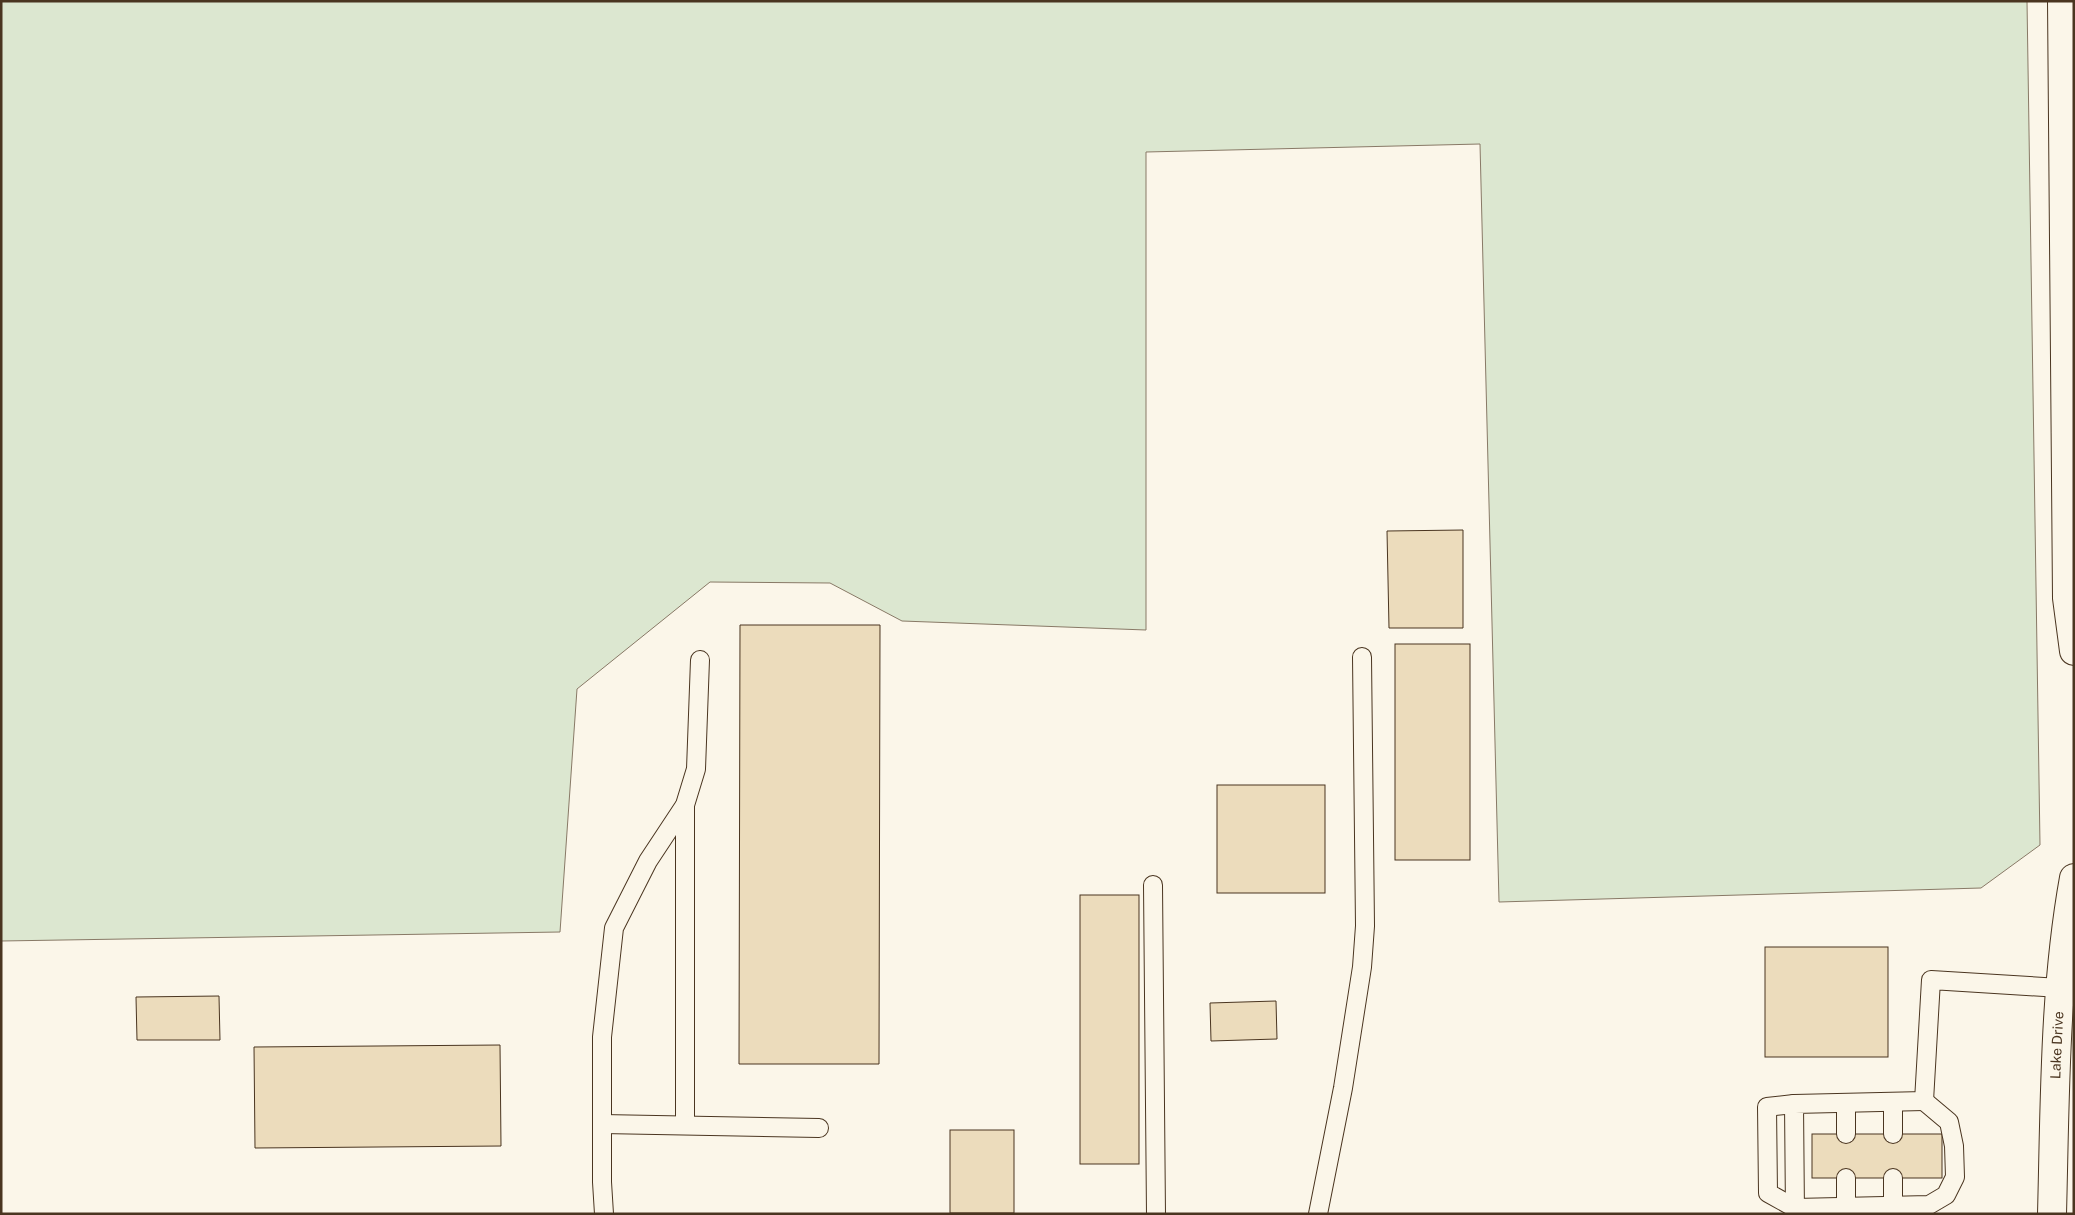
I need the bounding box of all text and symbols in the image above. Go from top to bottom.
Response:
street label: Lake Drive [2047,1011,2067,1079]

